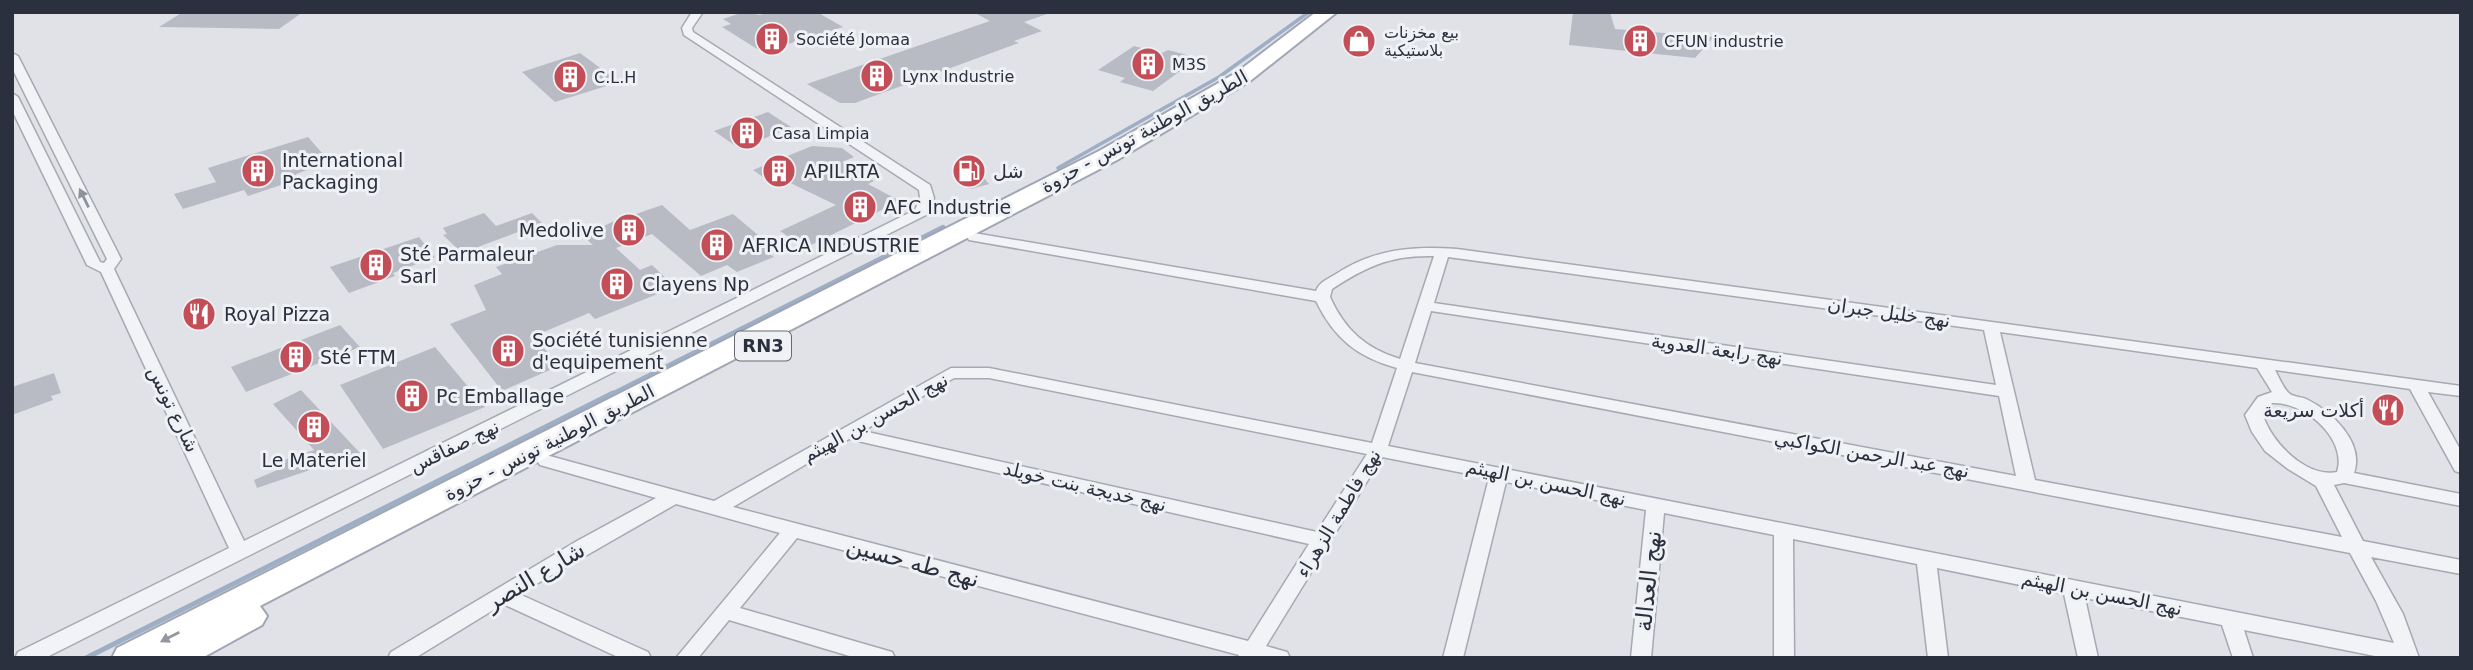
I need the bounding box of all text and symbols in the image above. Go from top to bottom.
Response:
building icon: Société Jomaa [753,20,791,58]
shop icon: بيع مخزنات بلاستيكية [1340,22,1378,60]
building icon: CFUN industrie [1621,22,1659,60]
place label: بيع مخزنات بلاستيكية [1384,23,1459,60]
place label: Société Jomaa [796,30,910,49]
place label: CFUN industrie [1664,32,1784,51]
building icon: M3S [1129,45,1167,83]
place label: M3S [1172,55,1206,74]
building icon: Lynx Industrie [858,57,896,95]
building icon: C.L.H [551,58,589,96]
street label: الطريق الوطنية تونس - حزوة [1037,65,1252,198]
place label: Lynx Industrie [902,67,1014,86]
place label: C.L.H [594,68,636,87]
building icon: Casa Limpia [728,114,766,152]
place label: Casa Limpia [772,124,870,143]
place label: International Packaging [282,149,403,193]
building icon: International Packaging [239,152,277,190]
building icon: APILRTA [760,152,798,190]
fuel station icon: شل [950,152,988,190]
place label: APILRTA [804,160,880,182]
place label: شل [993,160,1023,182]
one-way arrow [78,188,89,208]
building icon: AFC Industrie [841,188,879,226]
place label: AFC Industrie [884,196,1011,218]
building icon: Medolive [610,211,648,249]
place label: Medolive [519,219,604,241]
building icon: AFRICA INDUSTRIE [698,226,736,264]
place label: AFRICA INDUSTRIE [742,234,920,256]
place label: Sté Parmaleur Sarl [400,243,534,287]
building icon: Sté Parmaleur Sarl [357,246,395,284]
building icon: Clayens Np [598,265,636,303]
place label: Clayens Np [642,273,749,295]
street label: نهج خليل جبران [1826,292,1952,332]
restaurant icon: Royal Pizza [180,295,218,333]
place label: Royal Pizza [224,303,330,325]
place label: Société tunisienne d'equipement [532,329,708,373]
street label: نهج رابعة العدوية [1650,329,1784,370]
building icon: Société tunisienne d'equipement [489,332,527,370]
road number: RN3 [735,332,791,360]
building icon: Sté FTM [277,338,315,376]
place label: Sté FTM [320,346,396,368]
street label: شارع تونس [143,362,204,456]
street label: نهج الحسن بن الهيثم [798,368,952,467]
building icon: Pc Emballage [393,377,431,415]
street label: الطريق الوطنية تونس - حزوة [440,379,658,506]
place label: Pc Emballage [436,385,564,407]
restaurant icon: أكلات سريعة [2369,391,2407,429]
place label: أكلات سريعة [2263,398,2364,422]
building icon: Le Materiel [295,408,333,446]
street label: نهج صفاقس [405,415,503,478]
street label: نهج عبد الرحمن الكواكبي [1773,426,1971,483]
street label: نهج فاطمة الزهراء [1291,445,1386,582]
place label: Le Materiel [261,449,367,471]
street label: نهج الحسن بن الهيثم [1464,454,1628,511]
street label: نهج خديجة بنت خويلد [1001,457,1169,516]
street label: نهج العدالة [1630,529,1667,633]
street label: نهج طه حسين [844,532,982,593]
street label: شارع النصر [480,536,590,617]
street label: نهج الحسن بن الهيثم [2020,567,2184,620]
one-way arrow [160,631,180,643]

